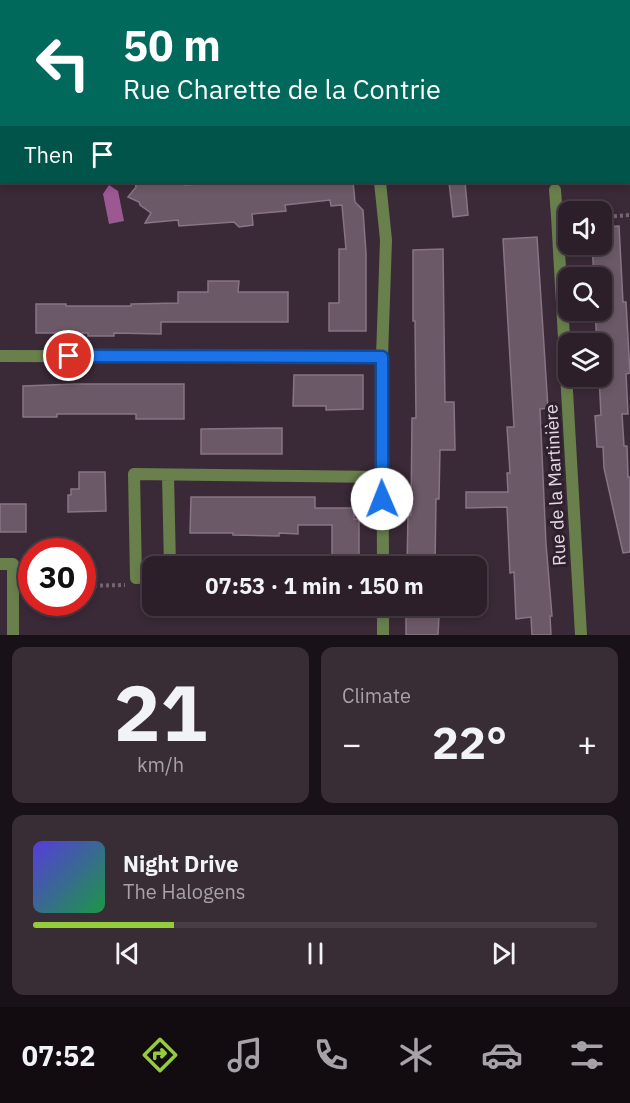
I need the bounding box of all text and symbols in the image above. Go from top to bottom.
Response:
text: 50 m [123,18,221,73]
icon: left [24,24,102,102]
text: Rue Charette de la Contrie [123,71,441,106]
icon: arrive [86,138,119,171]
text: Then [24,140,74,169]
map controls [558,201,612,387]
button: sound [558,201,612,255]
button: search [558,267,612,321]
pin [43,330,94,381]
button: layers [558,333,612,387]
icon: arrive [52,339,85,372]
street label: Rue de la Martinière [539,403,571,566]
position arrow [350,467,414,531]
speed limit sign: 30 [18,538,96,616]
text: 07:53 · 1 min · 150 m [205,571,424,600]
text: 21 [114,661,207,762]
text: Climate [342,682,411,709]
text: 22° [432,713,507,771]
text: − [342,722,362,765]
text: + [577,722,597,765]
text: km/h [137,751,184,778]
text: Night Drive [123,849,239,878]
text: The Halogens [123,878,245,905]
icon: previous [111,937,144,970]
icon: pause [299,937,332,970]
icon: next [487,937,520,970]
icon: directions [139,1034,181,1076]
icon: music [224,1034,266,1076]
icon: phone [310,1034,352,1076]
icon: climate [395,1034,437,1076]
icon: car [481,1034,523,1076]
icon: filters [566,1034,608,1076]
text: 07:52 [22,1038,95,1073]

